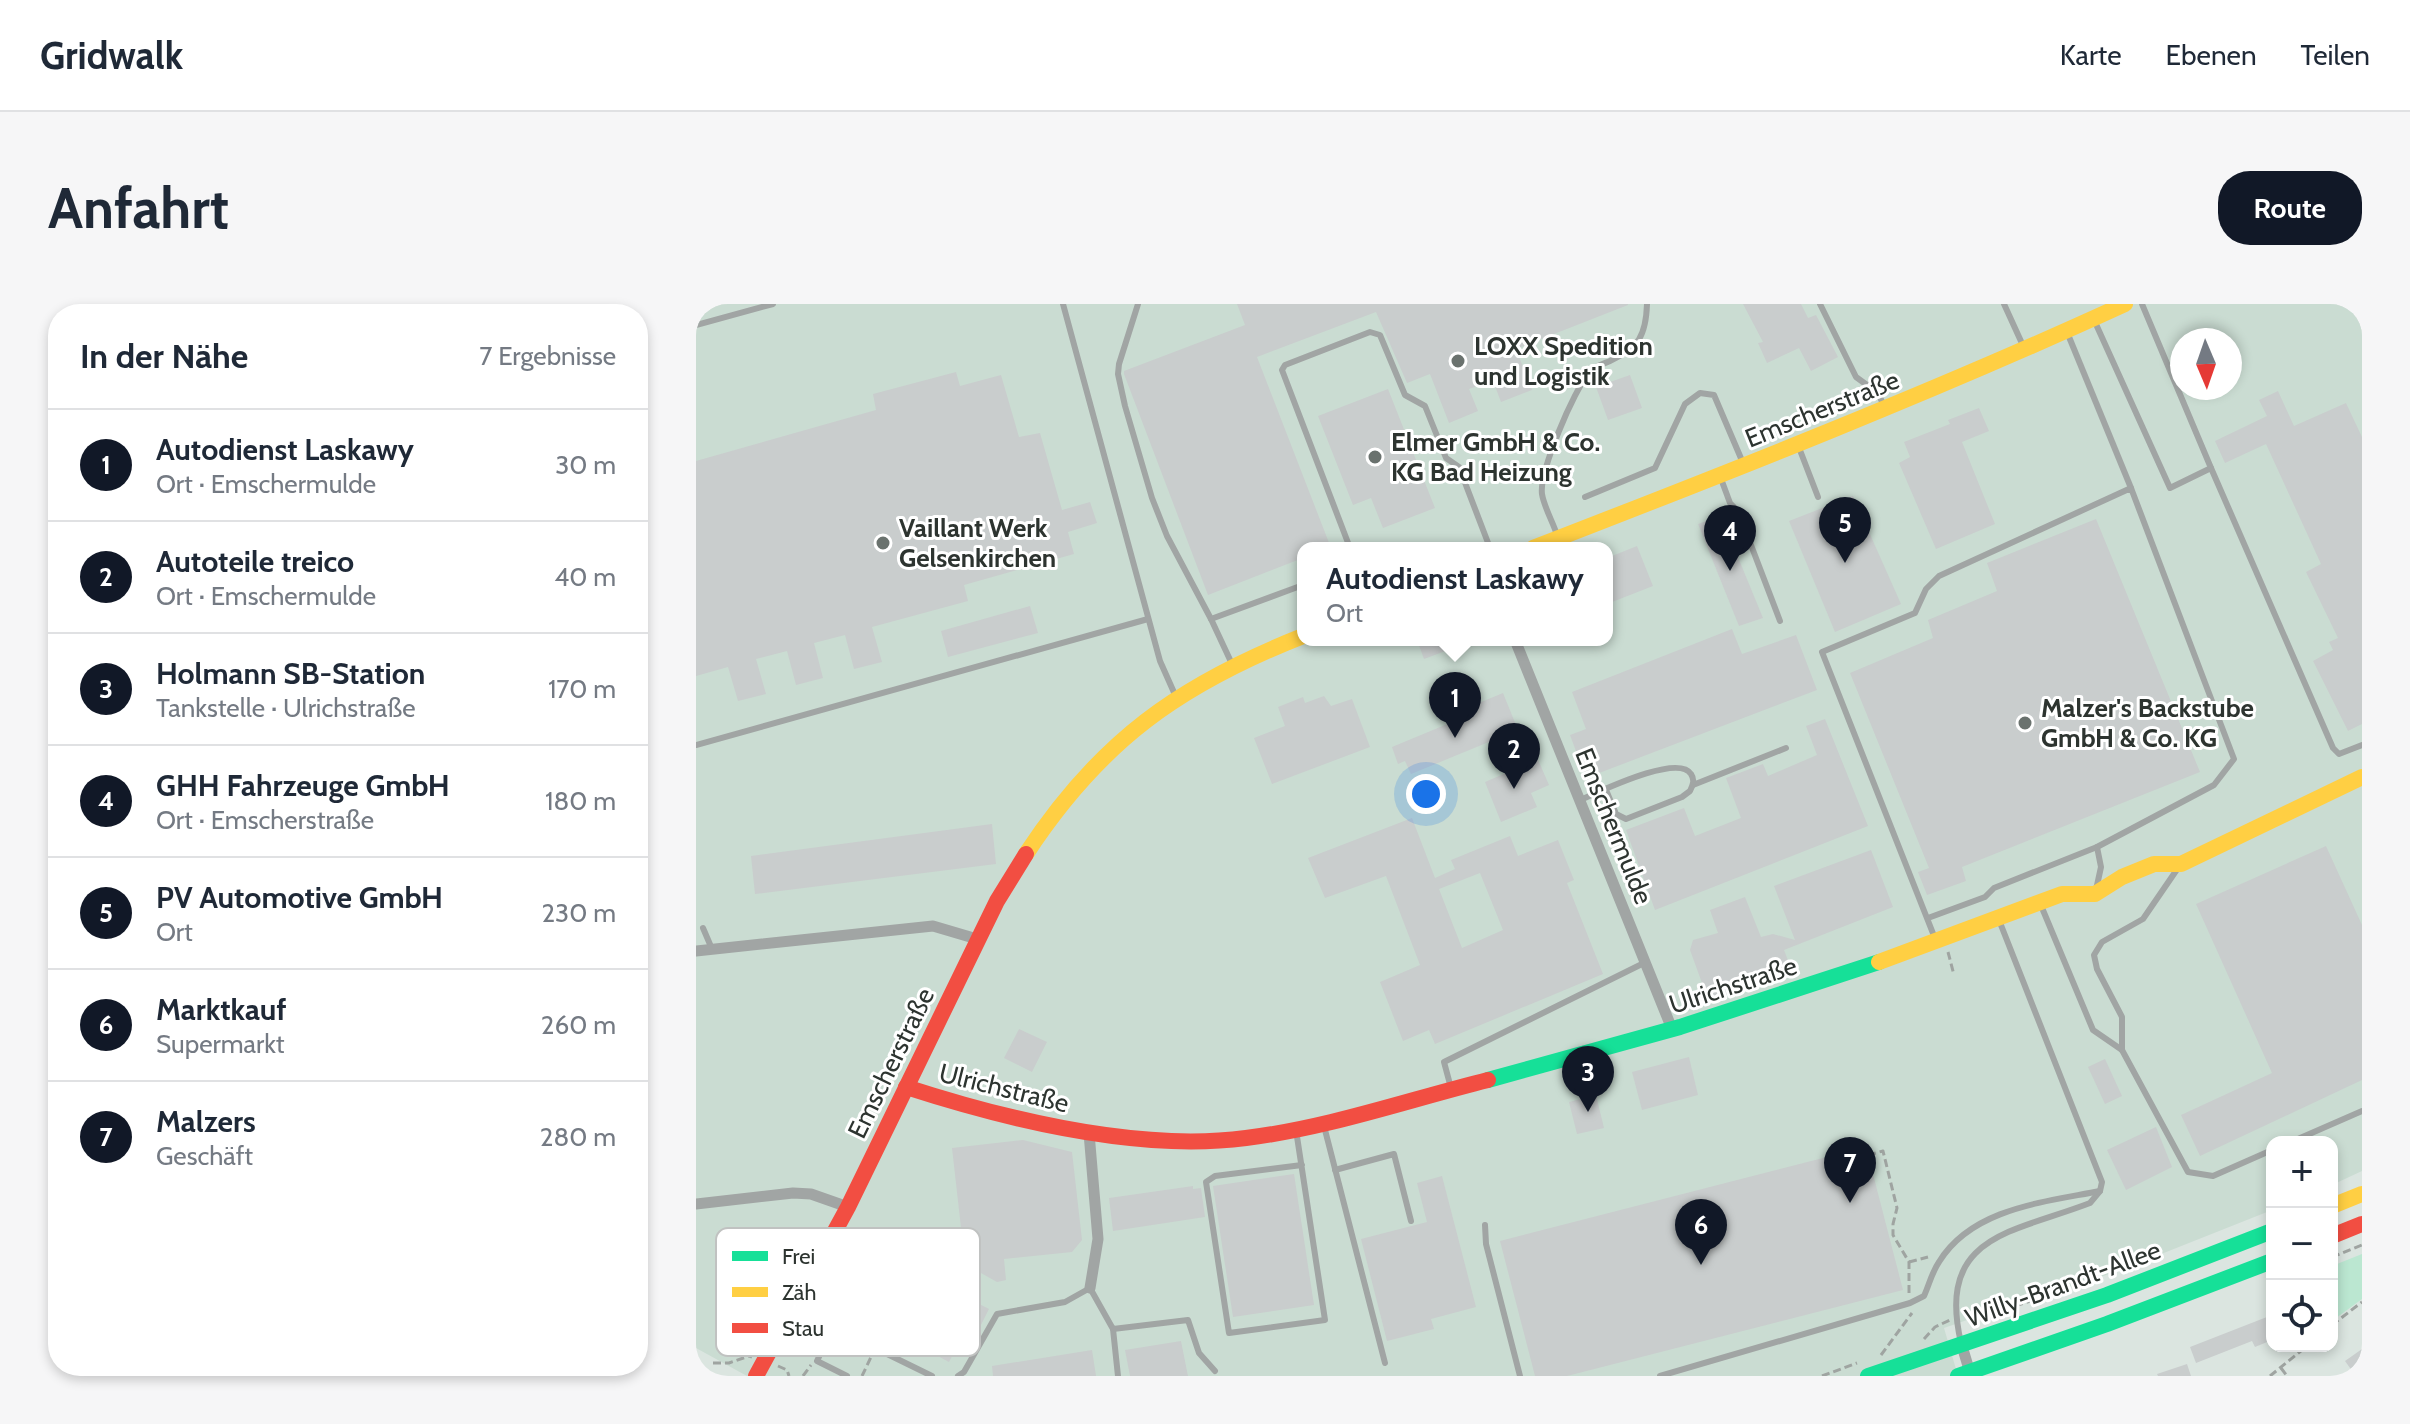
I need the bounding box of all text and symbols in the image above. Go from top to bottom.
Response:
text: Gridwalk [40,32,183,79]
text: Karte [2060,38,2122,72]
text: Ebenen [2166,38,2257,72]
text: Teilen [2301,38,2370,72]
button: Route [2218,171,2362,245]
text: Anfahrt [48,174,229,242]
north arrow [2170,328,2242,400]
place label: LOXX Spedition und Logistik [1474,330,1653,392]
text: In der Nähe [80,335,248,377]
text: 7 Ergebnisse [479,340,616,372]
marker: LOXX Spedition und Logistik [1449,352,1467,370]
street label: Emscherstraße [1740,364,1904,454]
place label: Elmer GmbH & Co. KG Bad Heizung [1391,426,1600,488]
text: Autodienst Laskawy [156,431,414,468]
marker: Elmer GmbH & Co. KG Bad Heizung [1366,448,1384,466]
text: 1 [101,449,111,481]
text: 30 m [555,449,616,481]
text: Ort · Emschermulde [156,468,376,500]
pin: 5 [1819,497,1871,563]
pin: 4 [1704,505,1756,571]
place label: Vaillant Werk Gelsenkirchen [899,512,1056,574]
marker: Vaillant Werk Gelsenkirchen [874,534,892,552]
popup [1297,542,1613,646]
text: Autoteile treico [156,543,354,580]
text: Autodienst Laskawy [1326,560,1584,597]
text: 2 [99,561,113,593]
text: 40 m [554,561,616,593]
text: Ort · Emschermulde [156,580,376,612]
text: Ort [1326,597,1363,629]
text: Holmann SB-Station [156,655,425,692]
pin: 1 [1429,672,1481,738]
text: 3 [99,673,113,705]
text: 170 m [548,673,616,705]
text: Tankstelle · Ulrichstraße [156,692,416,724]
place label: Malzer's Backstube GmbH & Co. KG [2041,692,2254,754]
marker: Malzer's Backstube GmbH & Co. KG [2016,714,2034,732]
pin: 2 [1488,723,1540,789]
street label: Emschermulde [1568,743,1660,909]
text: GHH Fahrzeuge GmbH [156,767,450,804]
your location [1406,774,1446,814]
text: 4 [98,785,114,817]
text: 180 m [545,785,616,817]
text: Ort · Emscherstraße [156,804,374,836]
text: PV Automotive GmbH [156,879,443,916]
text: 5 [99,897,113,929]
text: 230 m [542,897,616,929]
text: Ort [156,916,193,948]
street label: Ulrichstraße [1665,949,1801,1021]
street label: Emscherstraße [841,983,941,1143]
text: Marktkauf [156,991,287,1028]
text: 6 [99,1009,113,1041]
text: 260 m [541,1009,616,1041]
text: Supermarkt [156,1028,285,1060]
pin: 3 [1562,1046,1614,1112]
street label: Ulrichstraße [936,1056,1072,1120]
text: Malzers [156,1103,256,1140]
text: 7 [99,1121,113,1153]
text: 280 m [540,1121,616,1153]
map controls [2266,1136,2338,1352]
button: + [2266,1136,2338,1208]
pin: 7 [1824,1137,1876,1203]
text: Geschäft [156,1140,253,1172]
pin: 6 [1675,1199,1727,1265]
button: − [2266,1208,2338,1280]
legend [716,1228,980,1356]
street label: Willy-Brandt-Allee [1961,1234,2165,1334]
text: Frei [782,1243,815,1270]
text: Zäh [782,1279,816,1306]
button: locate [2266,1280,2338,1352]
text: Stau [782,1315,824,1342]

